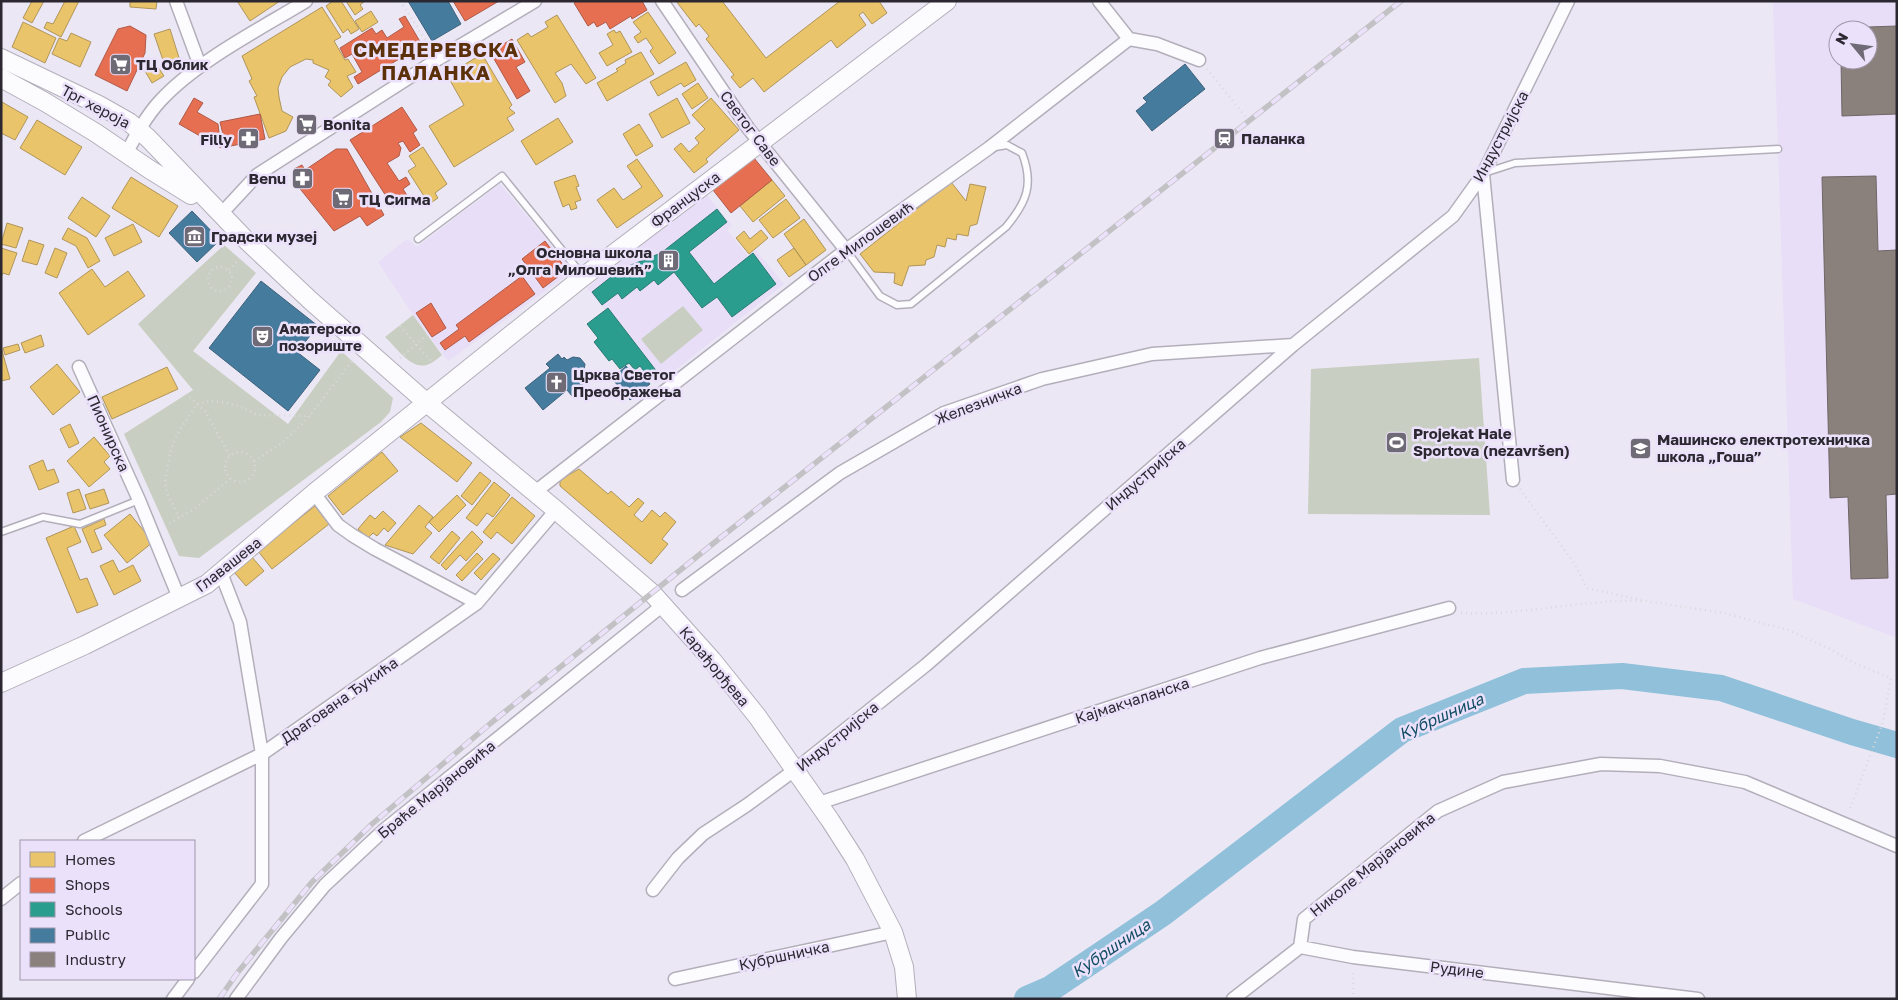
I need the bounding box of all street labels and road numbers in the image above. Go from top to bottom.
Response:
street label: Трг хероја [59,80,133,132]
street label: Светог Саве [717,87,785,170]
street label: Индустријска [1468,87,1532,185]
street label: Француска [647,167,723,231]
street label: Олге Милошевић [804,197,916,285]
street label: Железничка [932,378,1024,428]
street label: Пионирска [84,392,134,474]
street label: Индустријска [1101,434,1189,514]
street label: Главашева [191,533,265,595]
street label: Карађорђева [676,622,754,710]
street label: Драгована Ђукића [277,653,401,747]
street label: Кајмакчаланска [1073,673,1191,727]
street label: Индустријска [792,697,882,775]
street label: Браће Марјановића [374,736,498,842]
street label: Николе Марјановића [1306,808,1438,920]
street label: Кубршничка [737,937,831,973]
street label: Рудине [1429,957,1485,981]

